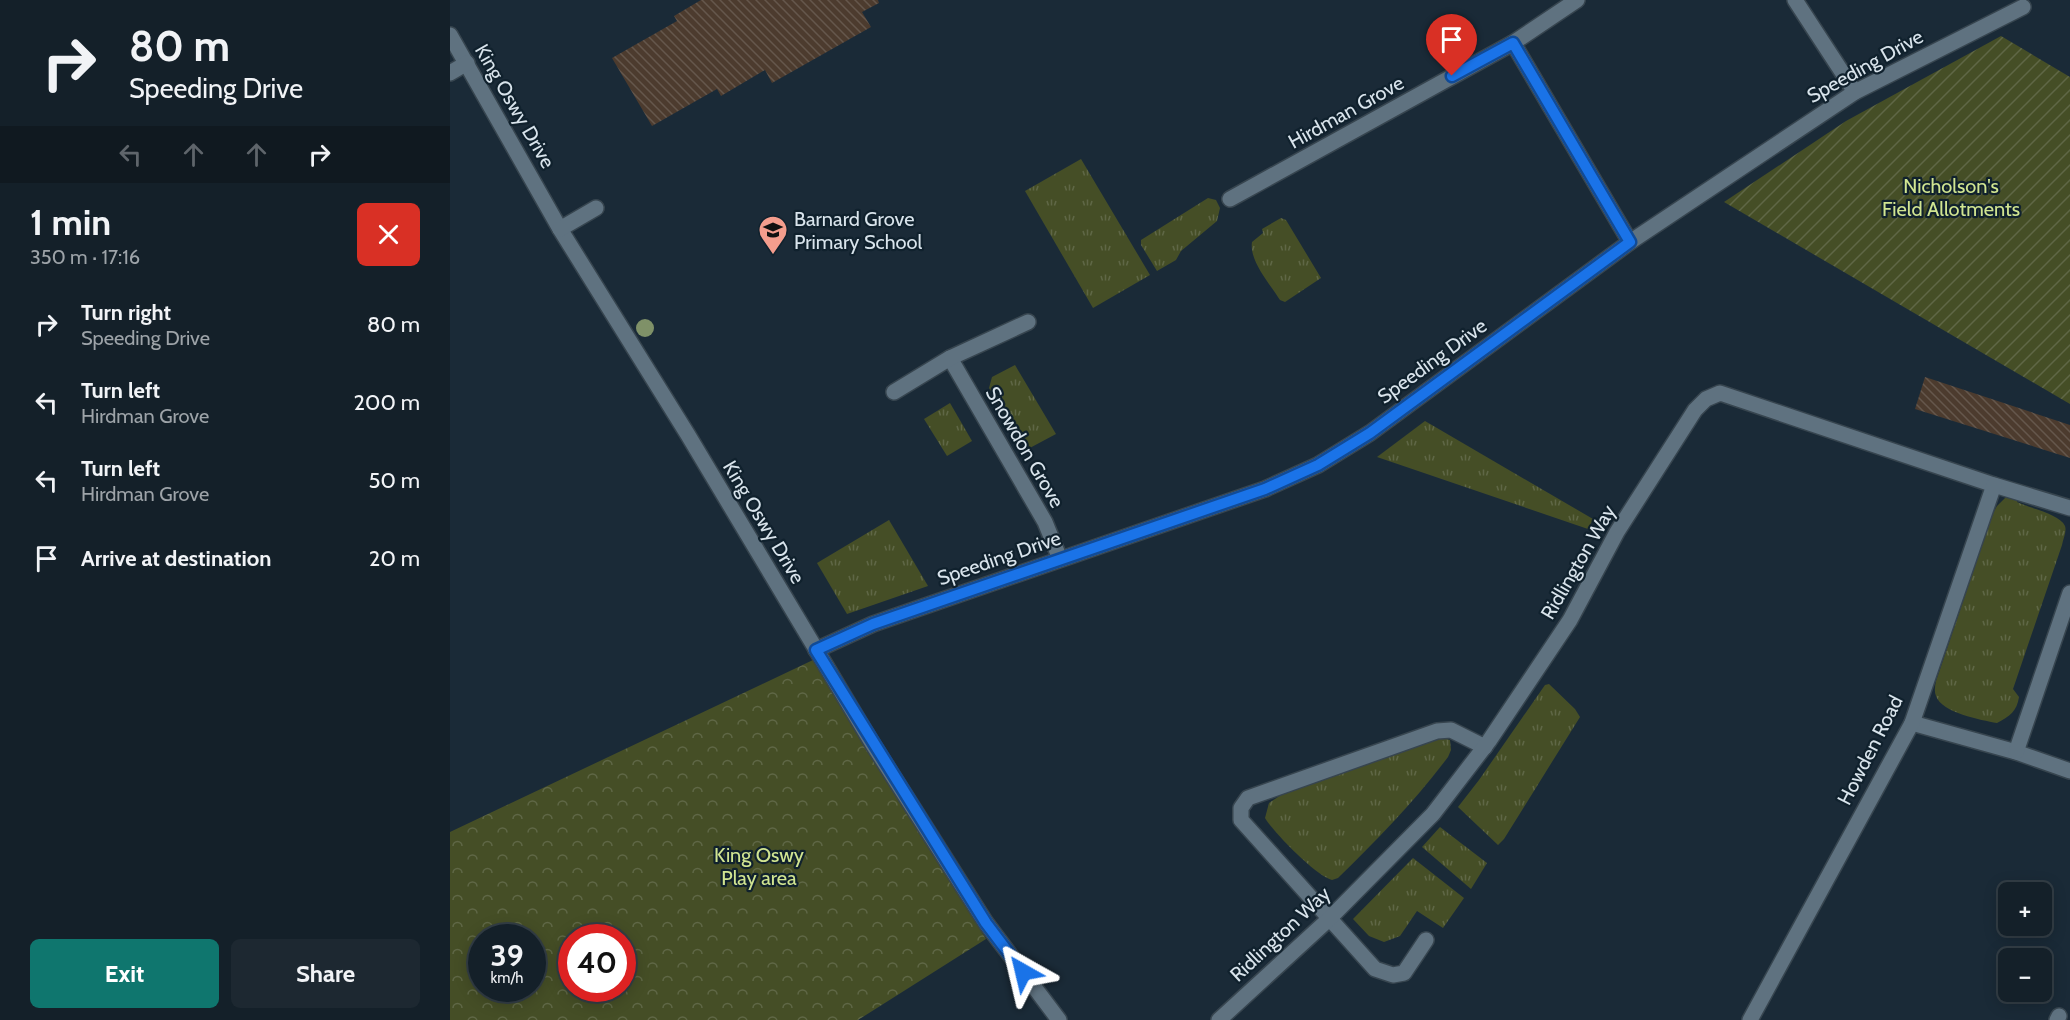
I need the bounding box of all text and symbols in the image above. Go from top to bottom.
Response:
pin [1426,14,1477,76]
text: 80 m [129,20,230,72]
icon: arrive [1435,23,1468,56]
icon: right [30,24,108,102]
street label: Speeding Drive [1803,24,1927,108]
street label: King Oswy Drive [470,40,560,172]
street label: Hirdman Grove [1284,70,1408,154]
text: Speeding Drive [129,72,303,105]
icon: left [114,138,147,171]
icon: ahead [177,138,210,171]
icon: ahead [240,138,273,171]
icon: right [303,138,336,171]
park label: Nicholson's Field Allotments [1882,174,2020,221]
text: 1 min [30,200,111,244]
button: close [357,203,420,266]
place label: Barnard Grove Primary School [794,207,922,254]
school or university icon: Barnard Grove Primary School [757,214,789,256]
text: 350 m · 17:16 [30,245,140,269]
text: Turn right [81,299,171,326]
icon: right [30,308,63,341]
text: 80 m [367,311,420,338]
street label: Speeding Drive [1373,313,1491,409]
text: Speeding Drive [81,326,210,350]
text: Turn left [81,377,160,404]
street label: Snowdon Grove [981,382,1069,512]
icon: left [30,386,63,419]
text: 200 m [354,389,420,416]
text: Hirdman Grove [81,404,209,428]
text: Turn left [81,455,160,482]
street label: King Oswy Drive [718,456,810,588]
icon: left [30,464,63,497]
text: 50 m [368,467,420,494]
text: Hirdman Grove [81,482,209,506]
street label: Ridlington Way [1536,501,1620,623]
street label: Speeding Drive [934,526,1064,590]
icon: arrive [30,542,63,575]
text: Arrive at destination [81,545,271,572]
text: 20 m [369,545,420,572]
street label: Howden Road [1832,691,1908,809]
park label: King Oswy Play area [714,843,804,890]
street label: Ridlington Way [1225,882,1335,986]
map controls [1998,882,2052,1002]
button: + [1998,882,2052,936]
speed limit sign: 40 [558,924,636,1002]
text: 39 [490,937,524,974]
button: Exit [30,939,219,1008]
button: Share [231,939,420,1008]
position arrow [991,940,1055,1004]
button: − [1998,948,2052,1002]
text: km/h [491,969,523,987]

